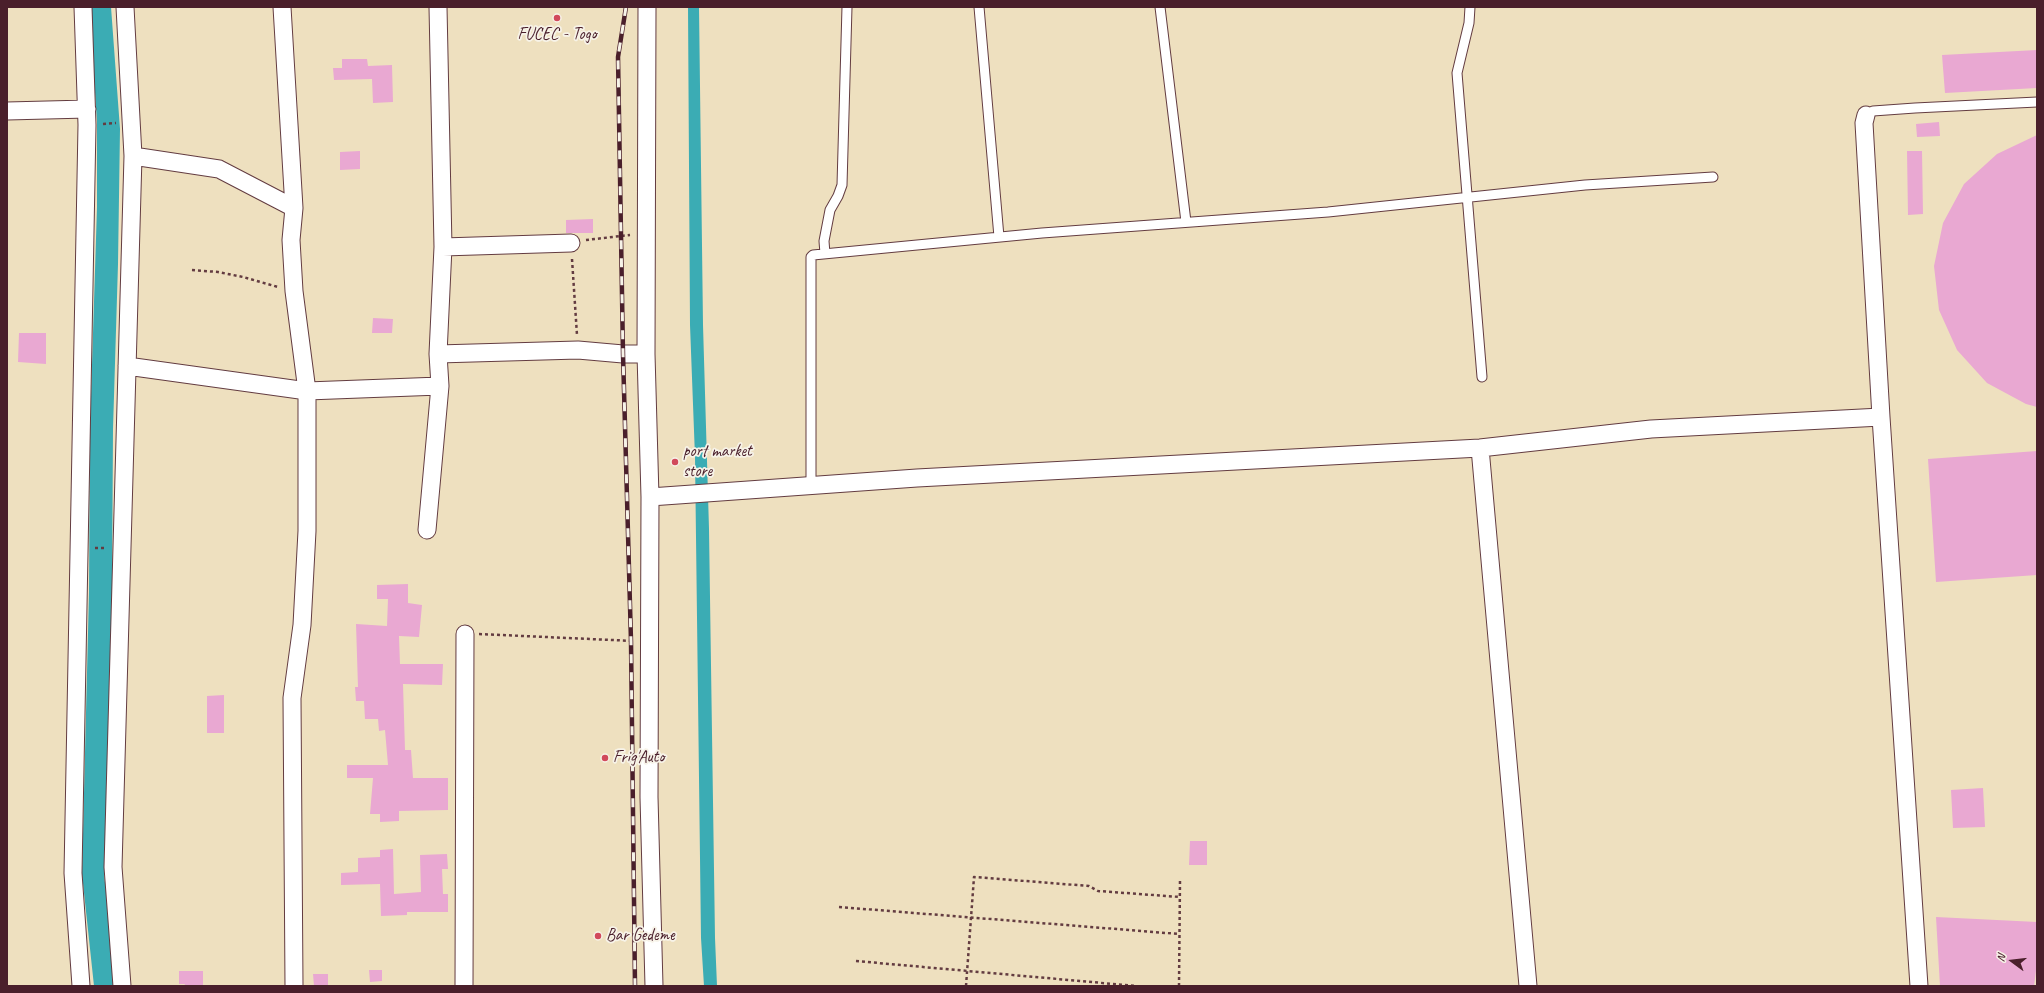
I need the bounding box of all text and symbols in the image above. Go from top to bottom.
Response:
marker: FUCEC - Togo [552,13,562,23]
place label: FUCEC - Togo [518,25,596,45]
place label: port market store [683,442,752,482]
marker: port market store [670,457,680,467]
place label: Frig'Auto [613,748,664,768]
marker: Frig'Auto [600,753,610,763]
place label: Bar Gedeme [606,926,674,946]
marker: Bar Gedeme [593,931,603,941]
north arrow [1992,941,2032,981]
text: N [1993,953,2008,963]

